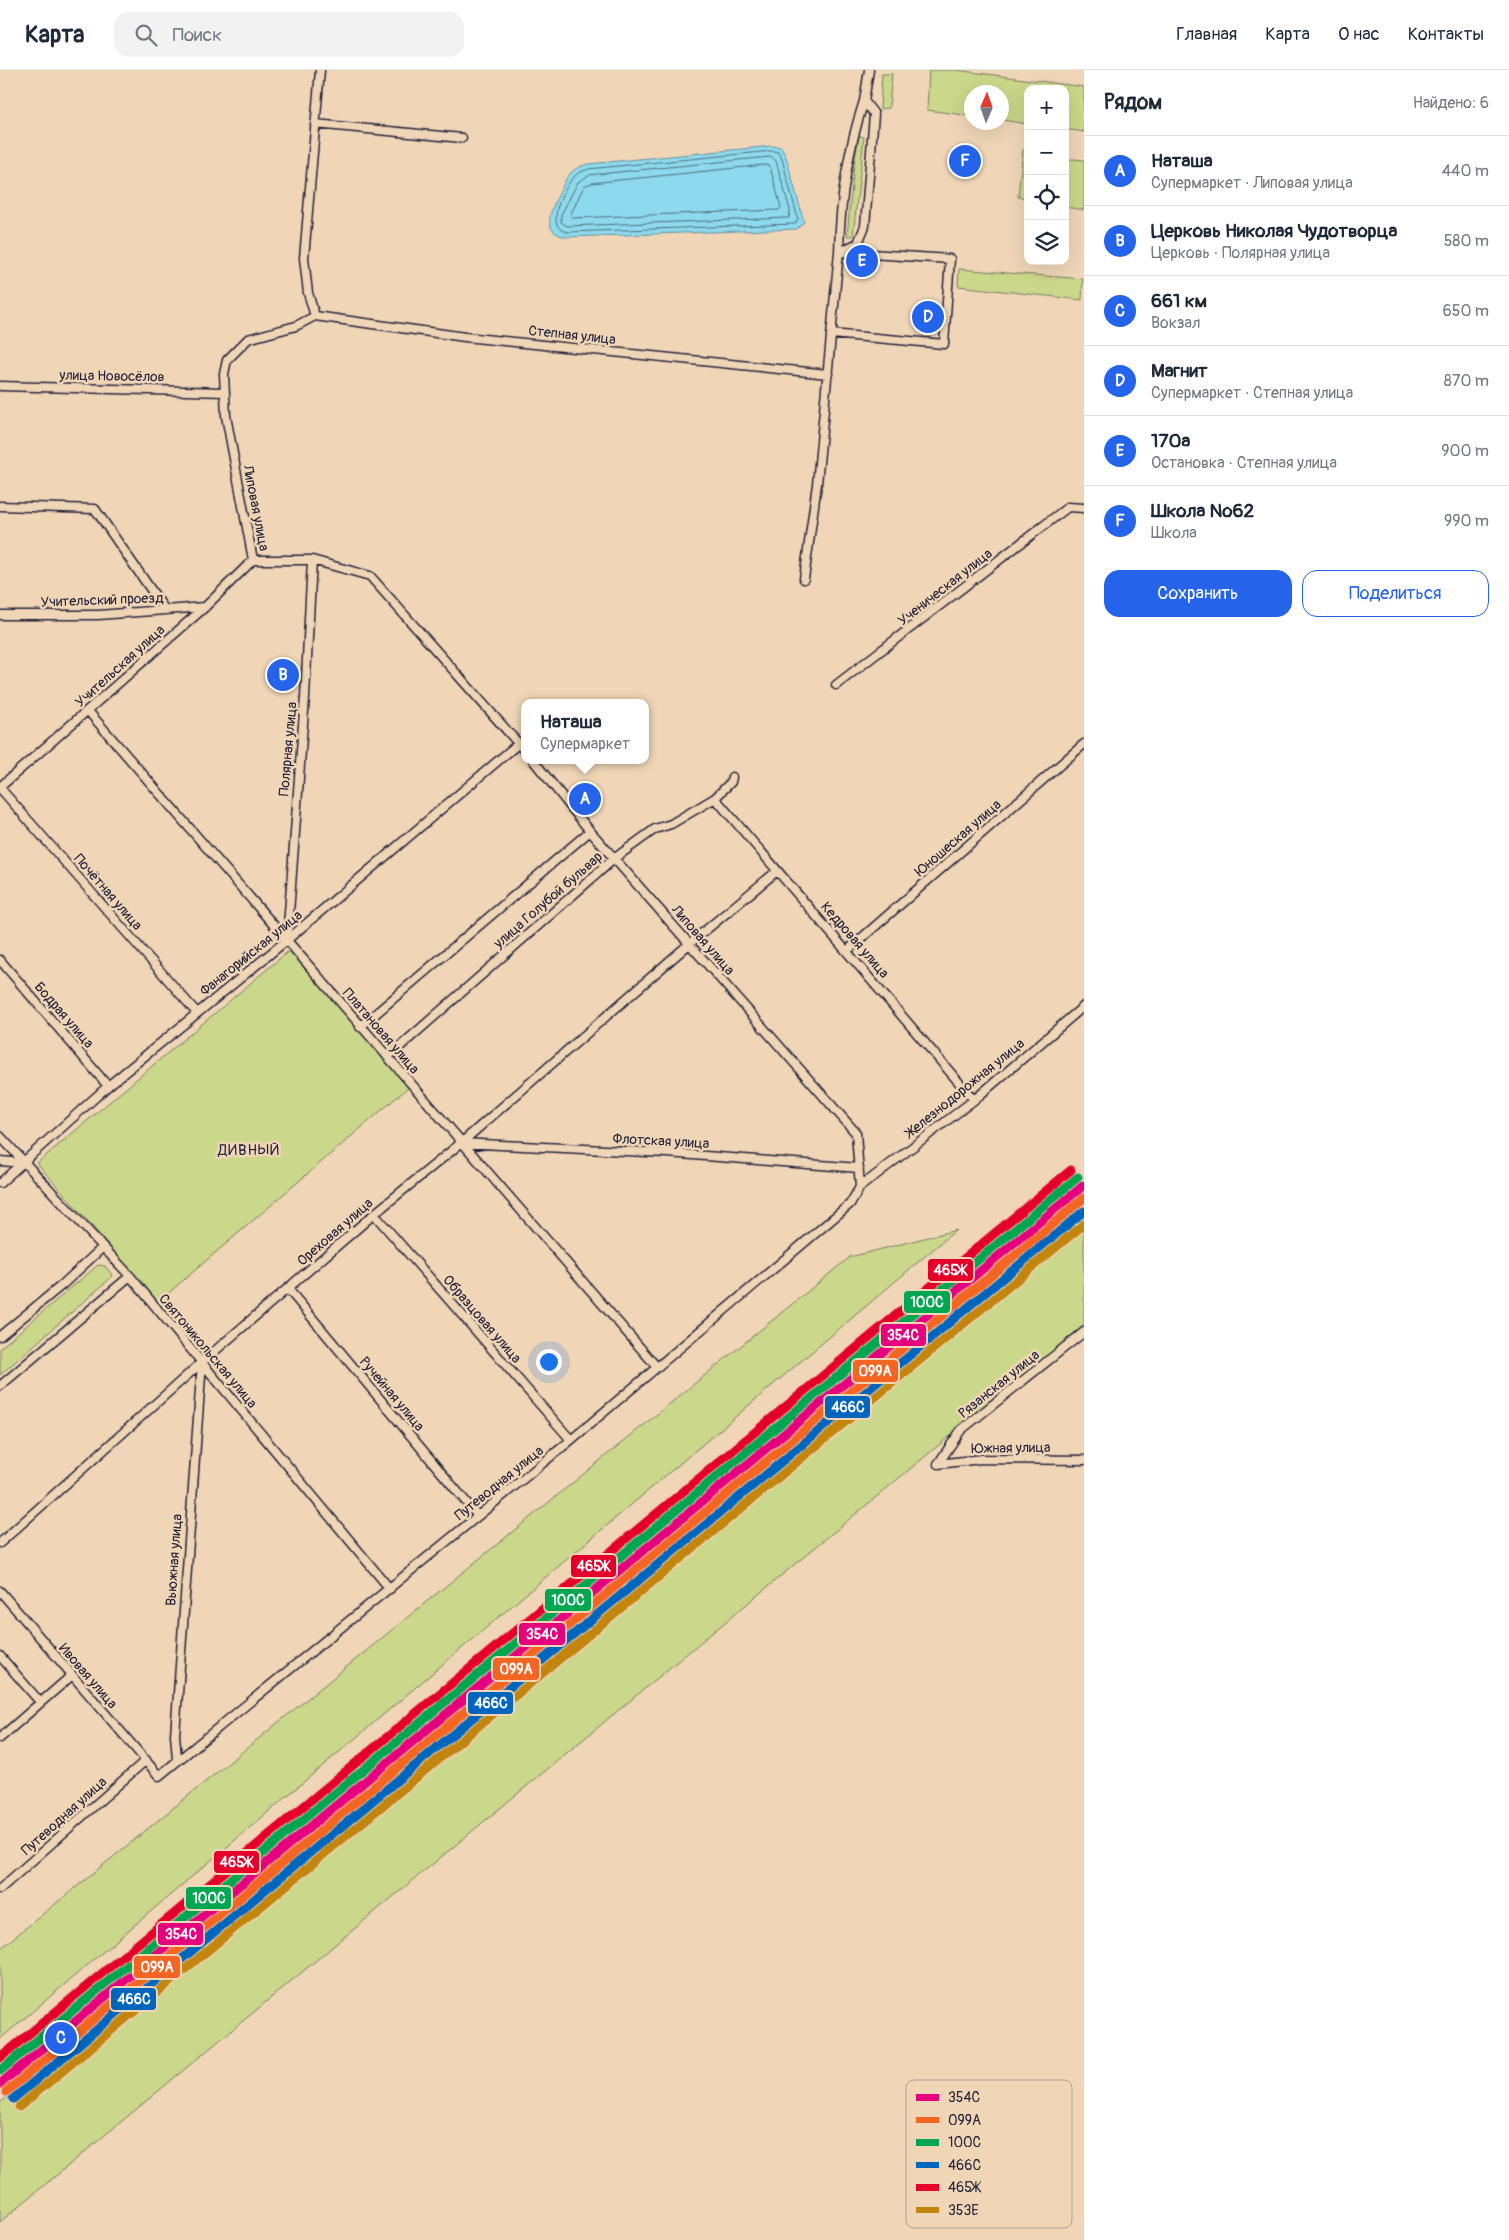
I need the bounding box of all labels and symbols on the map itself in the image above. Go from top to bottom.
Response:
north arrow [964,85,1009,130]
pin: F [949,142,981,180]
pin: E [846,242,878,280]
pin: D [912,298,944,336]
street label: Степная улица [528,322,616,348]
street label: улица Новосёлов [58,367,165,385]
street label: Липовая улица [239,463,273,552]
street label: Ученическая улица [894,545,996,629]
street label: Учительский проезд [40,589,164,611]
street label: Учительская улица [72,621,168,711]
pin: B [267,656,299,694]
street label: Полярная улица [275,701,301,797]
pin: A [569,780,601,818]
street label: Юношеская улица [911,796,1005,880]
street label: улица Голубой бульвар [489,848,606,953]
street label: Почётная улица [70,850,146,934]
street label: Кедровая улица [817,898,893,982]
street label: Липовая улица [667,901,738,978]
street label: Фанагорийская улица [196,907,306,999]
street label: Бодрая улица [31,979,97,1051]
street label: Платановая улица [339,985,423,1077]
street label: Железнодорожная улица [901,1035,1028,1142]
street label: Флотская улица [612,1130,710,1152]
district label: ДИВНЫЙ [217,1141,280,1160]
street label: Ореховая улица [294,1194,376,1270]
line badge: 465Ж [927,1258,974,1282]
text: 465Ж [934,1262,968,1279]
street label: Образцовая улица [439,1272,525,1366]
street label: Святоникольская улица [155,1290,261,1412]
line badge: 100C [903,1290,951,1314]
text: 100C [910,1294,944,1311]
line badge: 354С [880,1323,927,1347]
text: 354С [887,1327,919,1344]
street label: Рязанская улица [955,1346,1043,1422]
your location [536,1349,562,1375]
street label: Ручейная улица [356,1353,428,1435]
line badge: 099А [852,1359,899,1383]
text: 099А [858,1363,892,1380]
line badge: 466С [824,1395,871,1419]
text: 466С [831,1399,865,1416]
street label: Южная улица [971,1439,1051,1457]
street label: Путеводная улица [451,1442,547,1524]
street label: Вьюжная улица [162,1513,186,1607]
line badge: 465Ж [570,1554,617,1578]
text: 465Ж [577,1558,611,1575]
line badge: 100C [544,1588,592,1612]
text: 100C [551,1592,585,1609]
line badge: 354С [518,1622,566,1646]
text: 354С [526,1626,558,1643]
street label: Ивовая улица [55,1640,121,1712]
line badge: 099А [492,1657,540,1681]
text: 099А [499,1661,533,1678]
line badge: 466С [467,1691,514,1715]
text: 466С [474,1695,508,1712]
street label: Путеводная улица [18,1773,110,1859]
line badge: 465Ж [213,1850,260,1874]
text: 465Ж [220,1854,254,1871]
line badge: 100C [185,1886,232,1910]
text: 100C [192,1890,226,1907]
line badge: 354С [157,1922,204,1946]
text: 354С [165,1926,197,1943]
line badge: 099А [133,1955,181,1979]
text: 099А [140,1959,174,1976]
line badge: 466С [110,1987,157,2011]
text: 466С [117,1991,151,2008]
pin: C [45,2019,77,2057]
legend [906,2080,1072,2228]
text: 354С [948,2089,981,2106]
text: 099А [948,2112,981,2129]
text: 100C [948,2134,982,2151]
text: 466С [948,2157,981,2174]
text: 465Ж [948,2179,982,2196]
text: 353Е [948,2202,979,2219]

